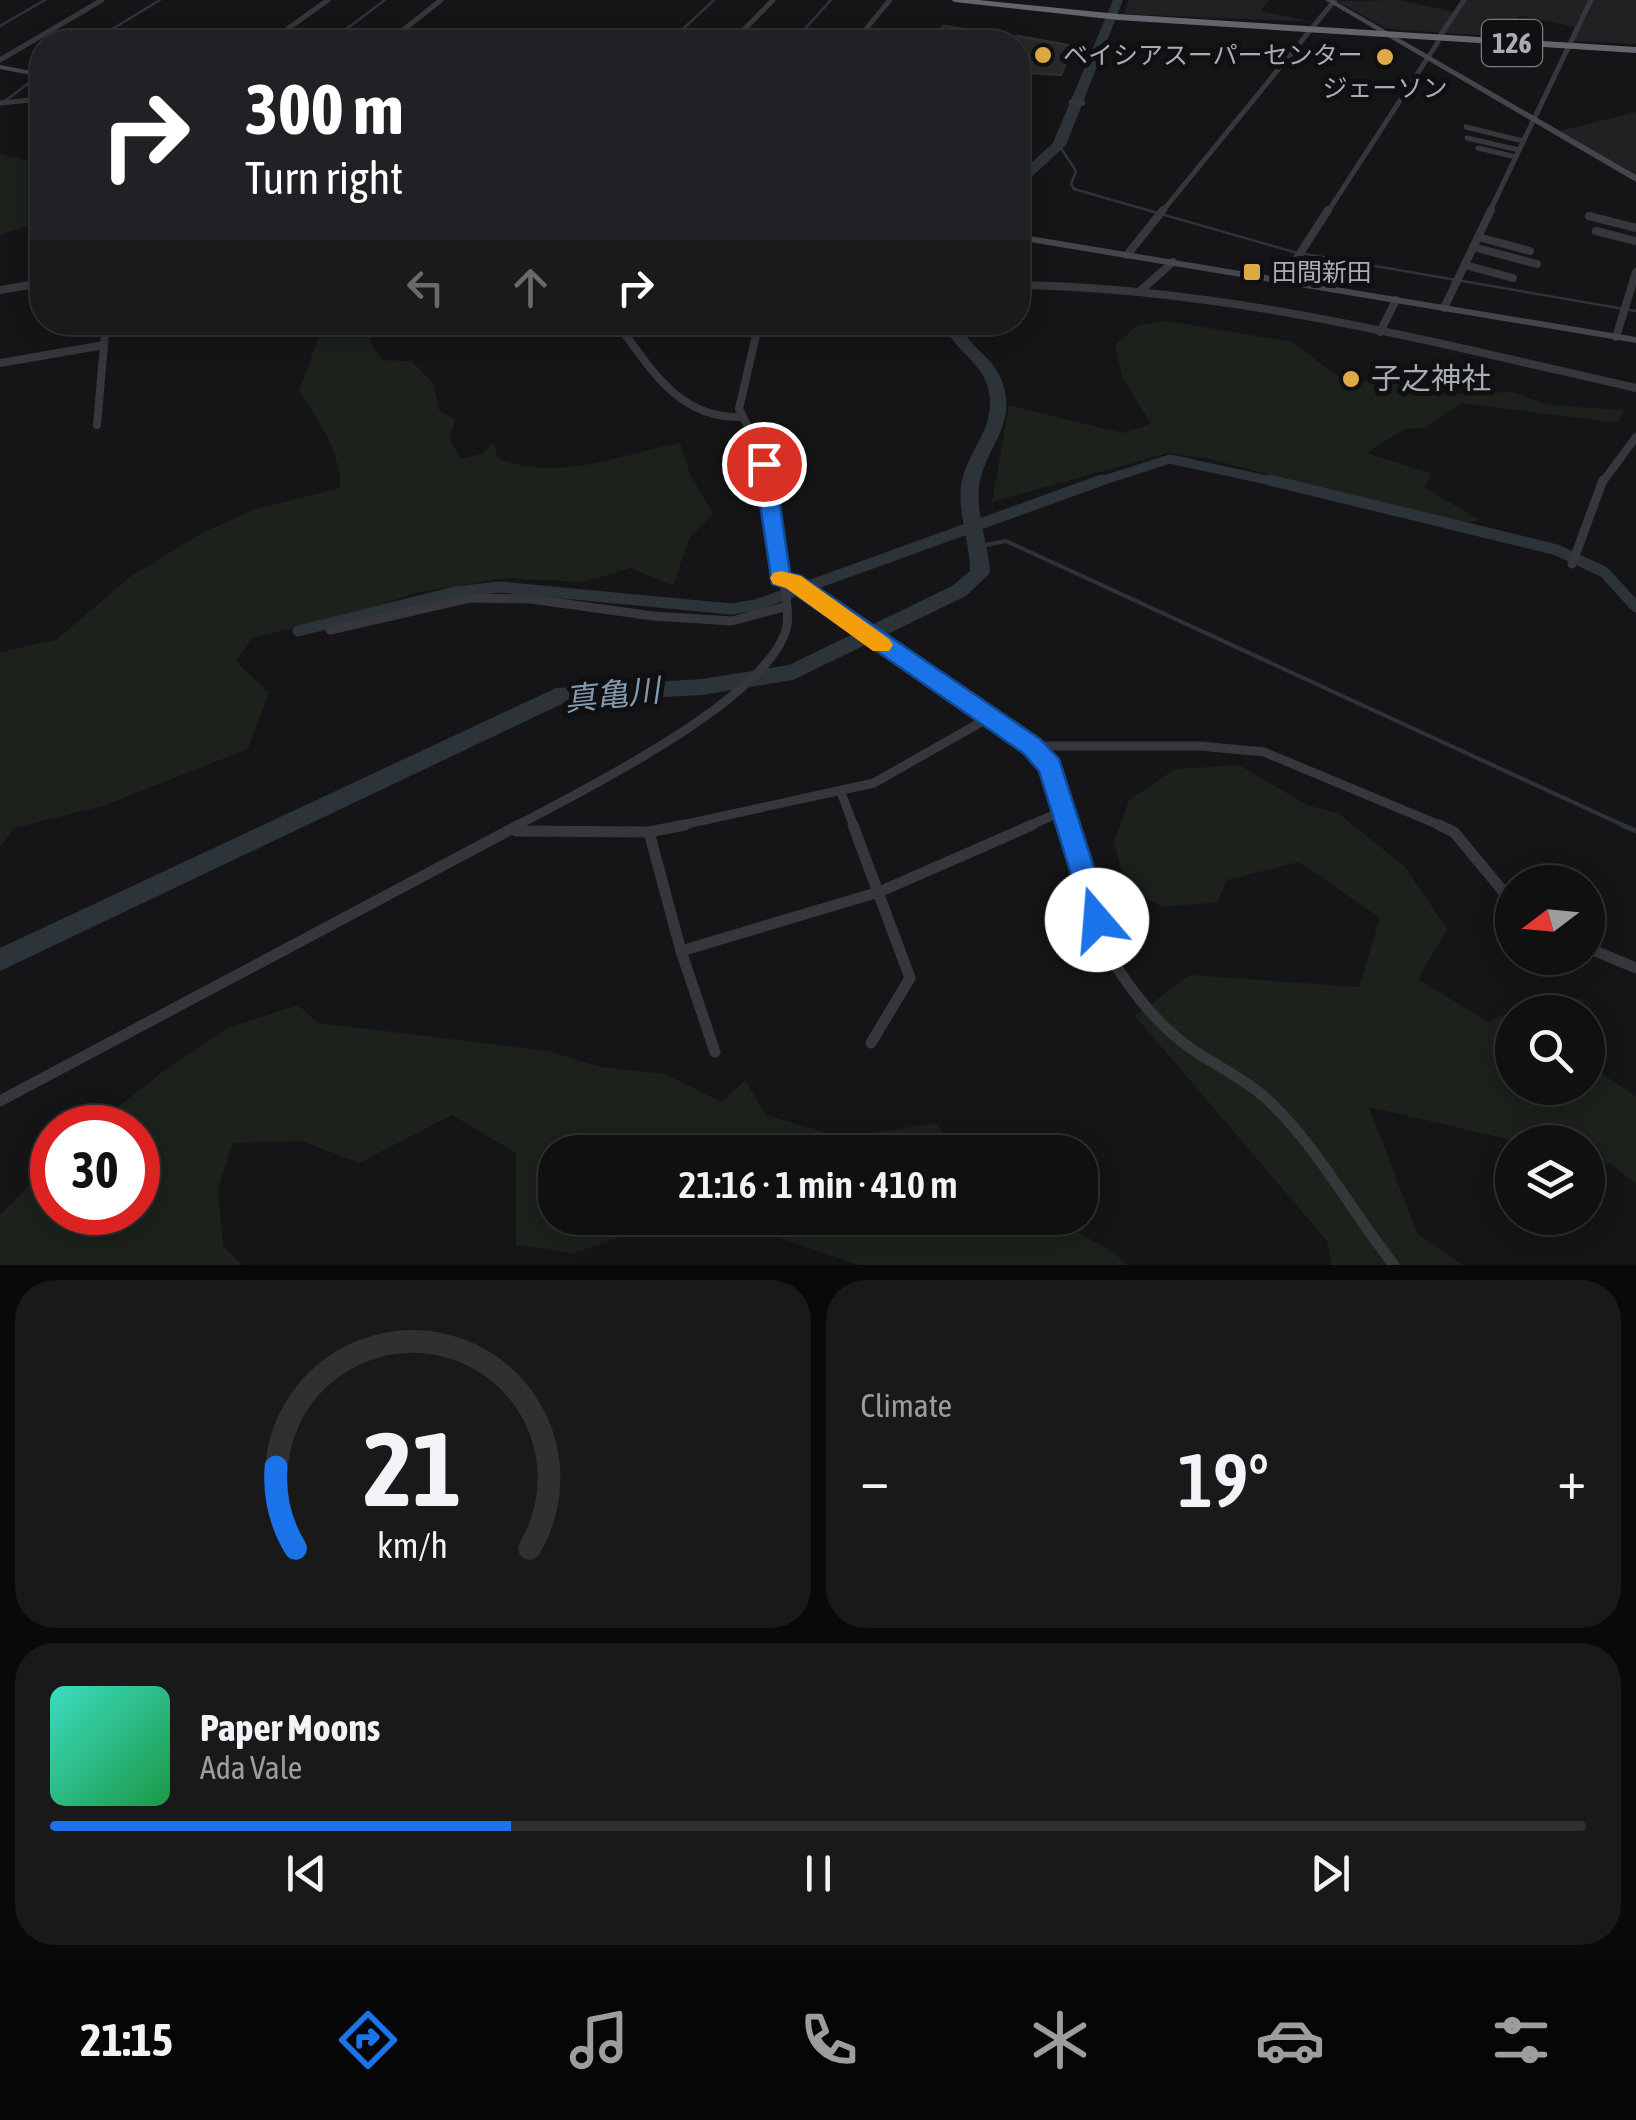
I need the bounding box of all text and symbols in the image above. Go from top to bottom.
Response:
road number: 126 [1482,20,1542,66]
place label: ベイシアスーパーセンター [1063,41,1363,69]
marker: ベイシアスーパーセンター [1032,44,1054,66]
marker: ジェーソン [1374,46,1396,68]
text: 300 m [245,69,404,149]
icon: right [80,70,210,200]
place label: ジェーソン [1322,74,1448,102]
text: Turn right [245,152,403,204]
place label: 田間新田 [1272,258,1372,286]
icon: left [398,260,453,315]
icon: ahead [503,260,558,315]
icon: right [608,260,663,315]
marker: 田間新田 [1241,261,1263,283]
place label: 子之神社 [1371,361,1491,395]
marker: 子之神社 [1340,368,1362,390]
pin [722,422,807,507]
icon: arrive [737,437,792,492]
water label: 真亀川 [562,671,665,718]
north arrow [1495,865,1605,975]
map controls [1495,865,1605,1235]
position arrow [1045,868,1149,972]
button: search [1495,995,1605,1105]
speed limit sign: 30 [30,1105,160,1235]
button: layers [1495,1125,1605,1235]
text: 21:16 · 1 min · 410 m [678,1163,958,1206]
text: Climate [861,1387,952,1424]
text: 21 [364,1409,462,1528]
text: 19° [1178,1437,1269,1523]
text: − [861,1448,889,1511]
text: + [1557,1448,1586,1511]
text: km/h [377,1525,448,1566]
text: Paper Moons [200,1706,380,1749]
text: Ada Vale [200,1749,302,1786]
icon: previous [279,1846,334,1901]
icon: pause [791,1846,846,1901]
icon: next [1303,1846,1358,1901]
icon: directions [333,2005,403,2075]
icon: music [564,2005,634,2075]
icon: phone [794,2005,864,2075]
icon: climate [1025,2005,1095,2075]
icon: car [1255,2005,1325,2075]
icon: filters [1486,2005,1556,2075]
text: 21:15 [80,2014,173,2066]

